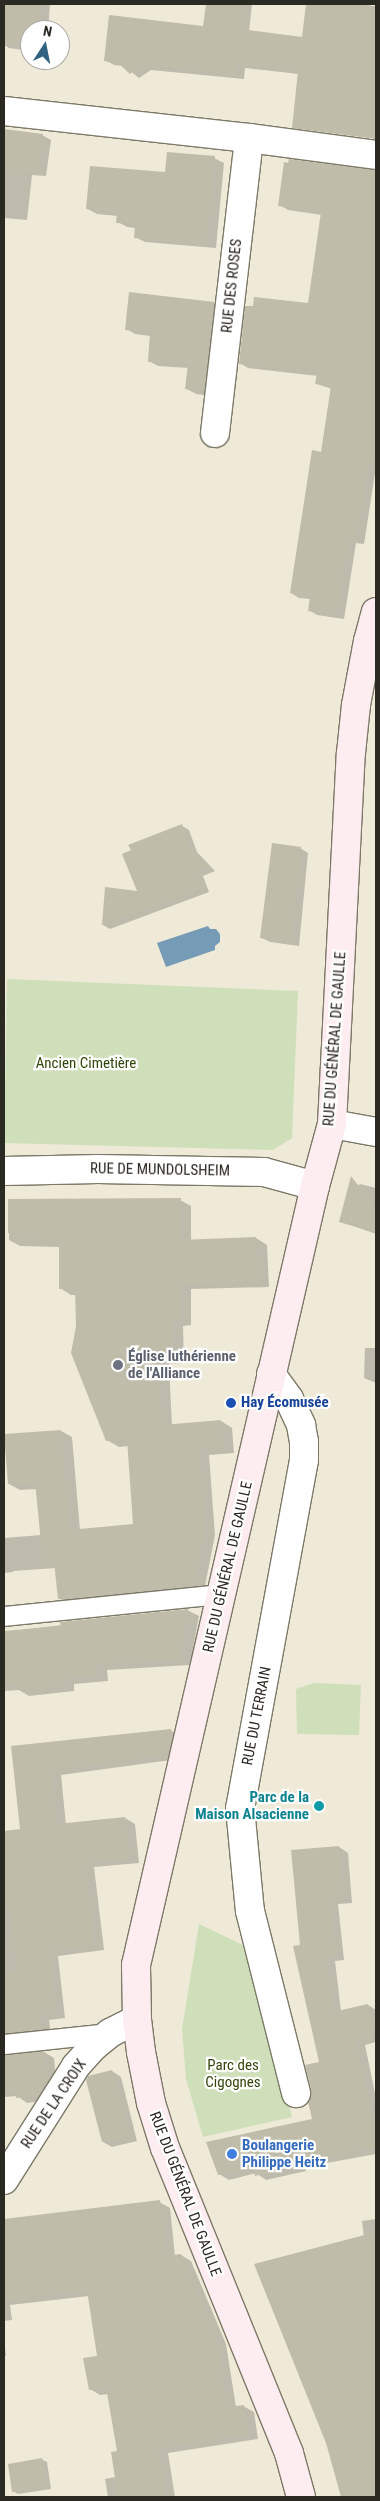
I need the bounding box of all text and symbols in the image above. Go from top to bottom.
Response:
north arrow [20,20,70,70]
text: N [42,23,53,40]
street label: RUE DES ROSES [218,238,246,334]
street label: RUE DU GÉNÉRAL DE GAULLE [320,951,350,1127]
park label: Ancien Cimetière [36,1055,136,1073]
street label: RUE DE MUNDOLSHEIM [90,1160,230,1180]
place label: Église luthérienne de l'Alliance [128,1347,236,1382]
marker: Église luthérienne de l'Alliance [112,1359,124,1371]
place label: Hay Écomusée [241,1394,329,1412]
marker: Hay Écomusée [225,1397,237,1409]
street label: RUE DU GÉNÉRAL DE GAULLE [200,1480,256,1654]
street label: RUE DU TERRAIN [239,1665,275,1767]
place label: Parc de la Maison Alsacienne [195,1788,309,1823]
marker: Parc de la Maison Alsacienne [313,1800,325,1812]
street label: RUE DE LA CROIX [18,2056,90,2152]
park label: Parc des Cigognes [205,2056,261,2091]
street label: RUE DU GÉNÉRAL DE GAULLE [145,2109,225,2279]
place label: Boulangerie Philippe Heitz [242,2136,326,2171]
marker: Boulangerie Philippe Heitz [226,2148,238,2160]

